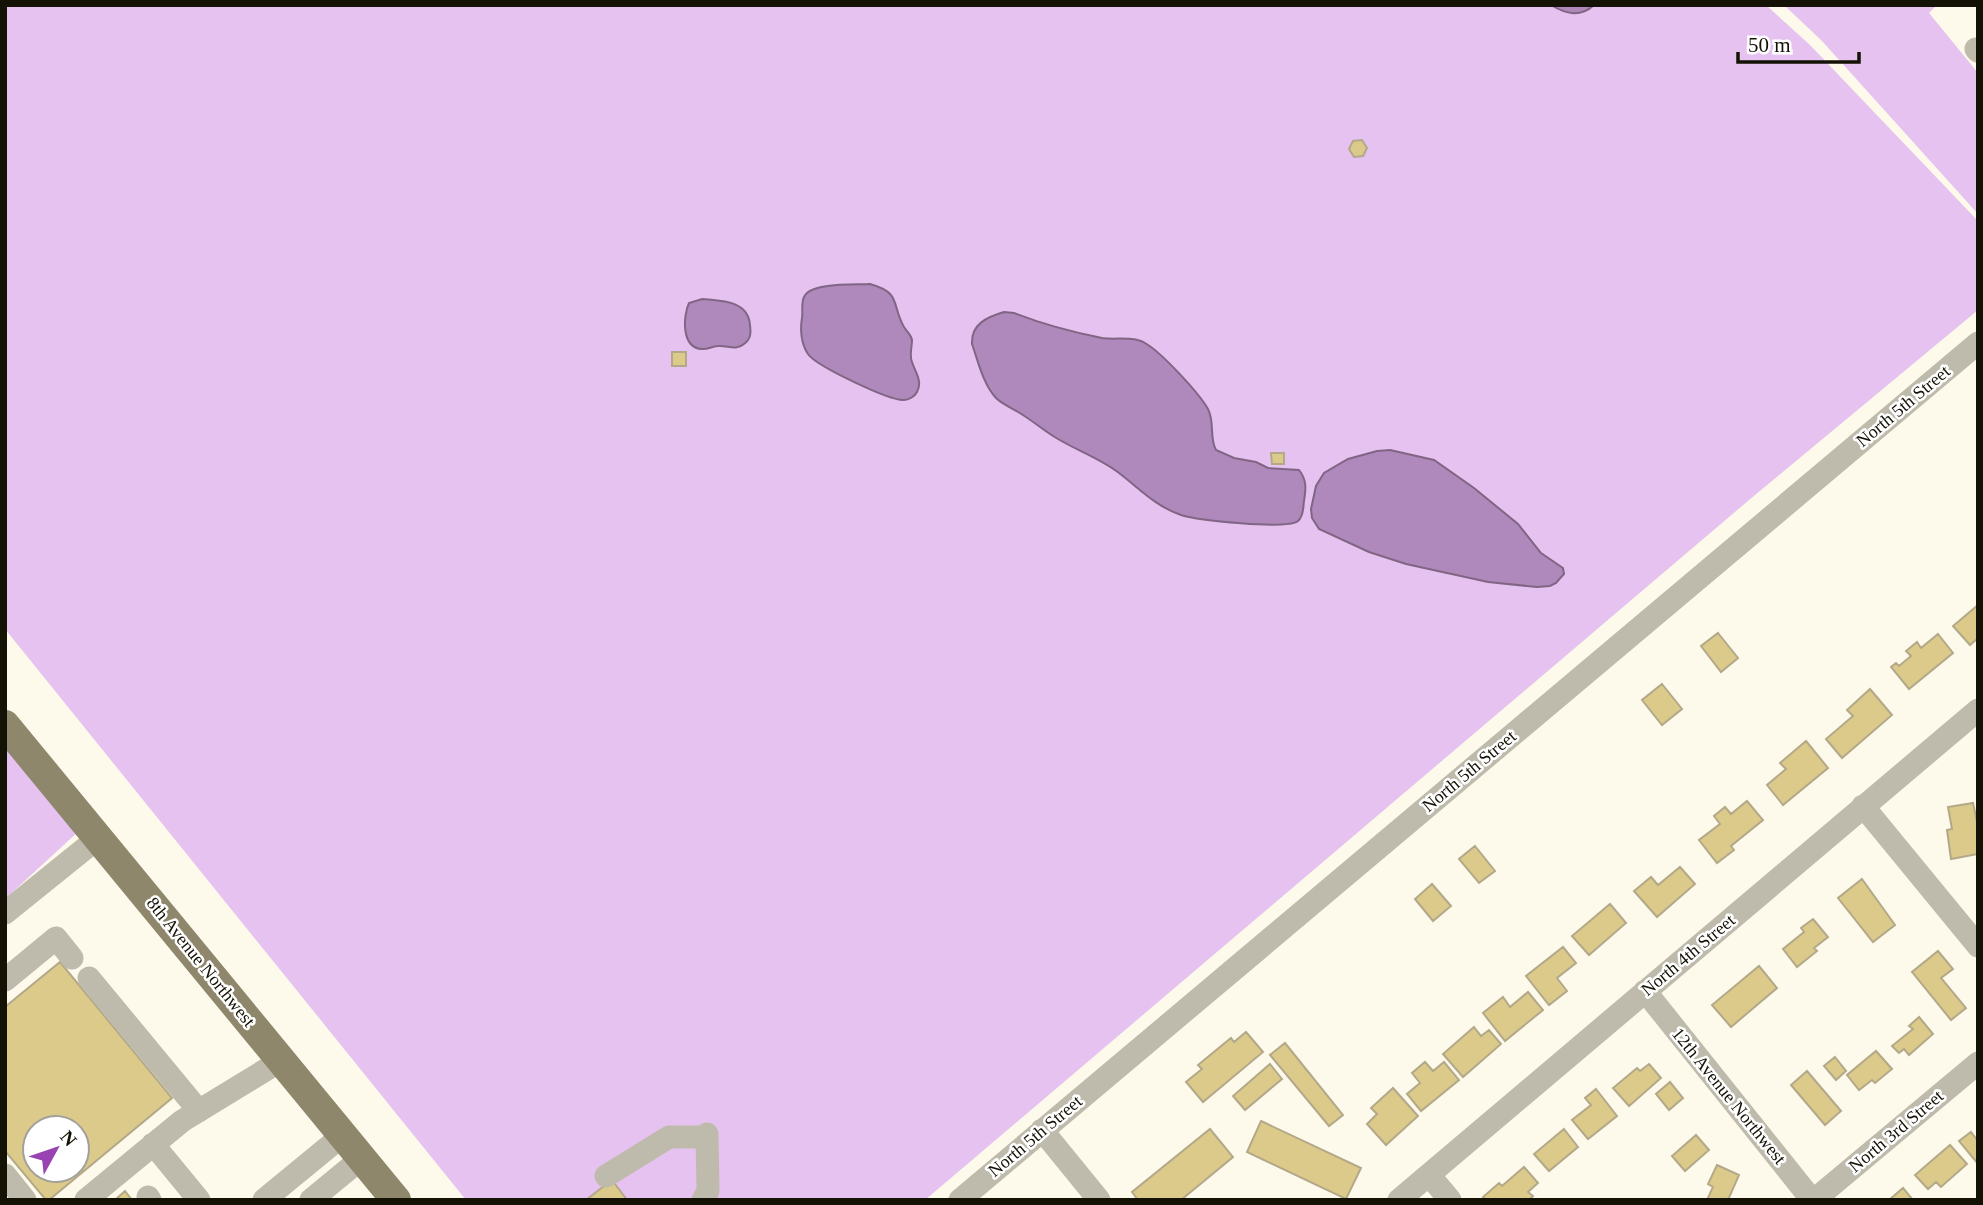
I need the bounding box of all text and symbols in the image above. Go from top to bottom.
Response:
scale bar [1738,21,1859,65]
text: 50 m [1748,33,1791,57]
street label: North 5th Street [1852,361,1954,451]
street label: North 5th Street [1418,726,1520,816]
street label: 8th Avenue Northwest [143,893,259,1031]
street label: North 4th Street [1637,910,1739,1000]
street label: 12th Avenue Northwest [1668,1024,1790,1168]
street label: North 3rd Street [1845,1086,1947,1176]
street label: North 5th Street [984,1091,1086,1181]
north arrow [21,1114,91,1184]
text: N [56,1126,81,1151]

